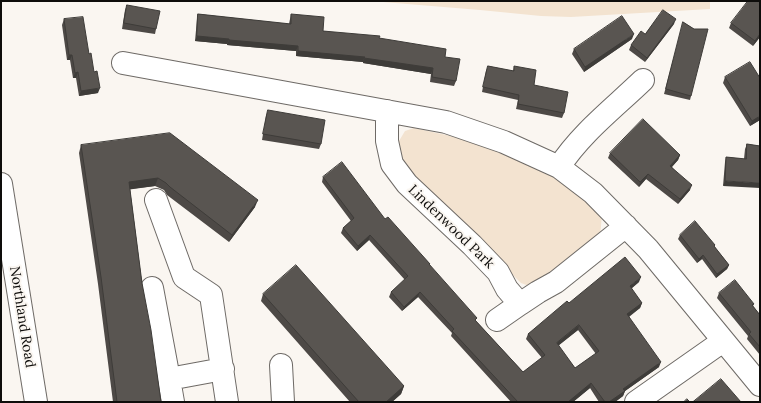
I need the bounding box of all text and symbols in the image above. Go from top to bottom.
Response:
street label: Lindenwood Park [404,182,498,272]
street label: Northland Road [6,265,38,369]

